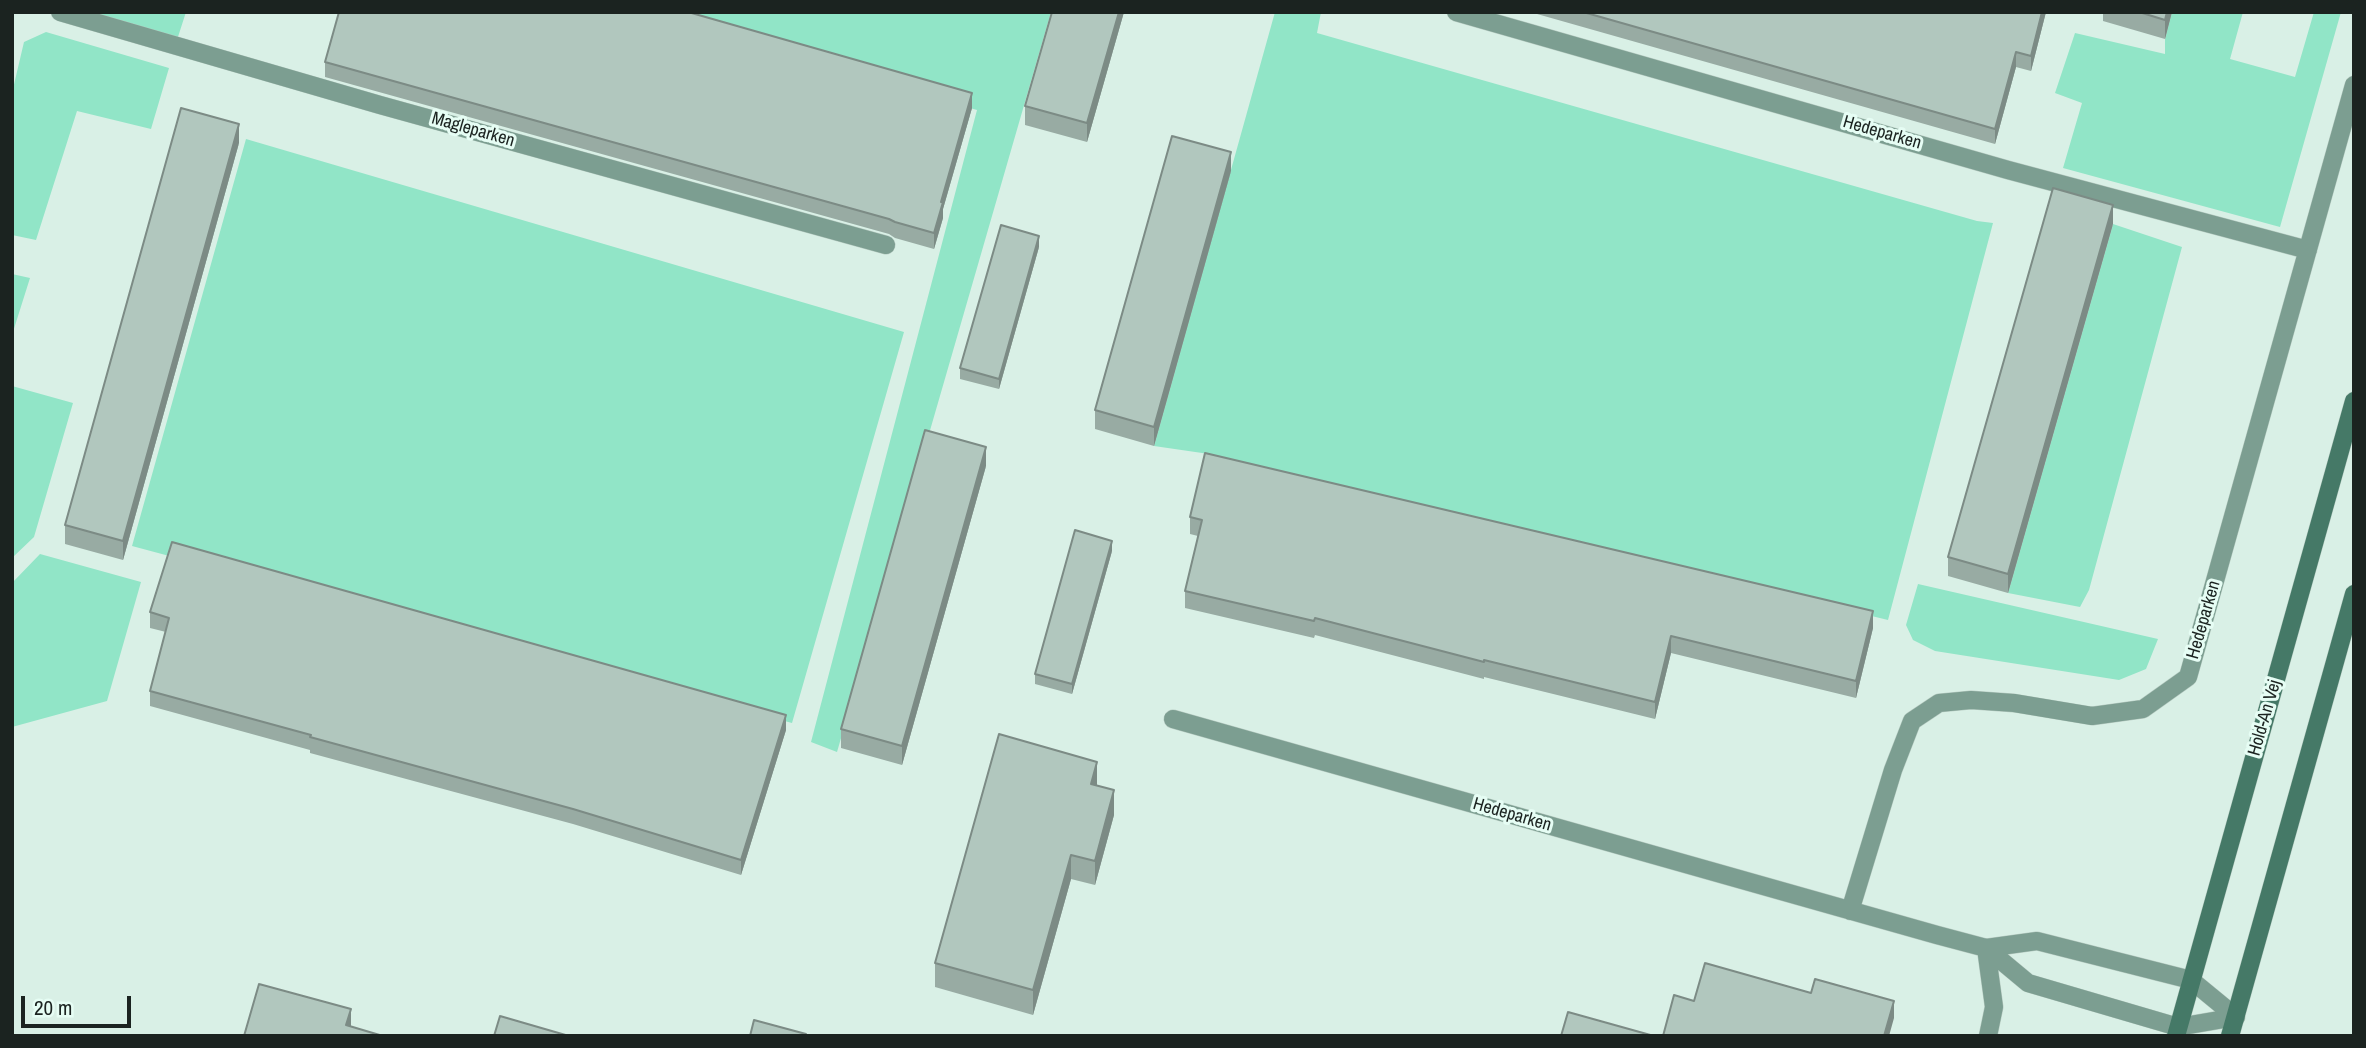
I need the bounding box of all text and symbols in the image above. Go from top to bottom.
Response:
street label: Magleparken [429,108,517,152]
street label: Hedeparken [1840,112,1924,154]
street label: Hedeparken [2183,578,2225,662]
street label: Hold-An Vej [2244,678,2286,758]
street label: Hedeparken [1470,794,1554,836]
scale bar [24,982,135,1026]
text: 20 m [34,993,72,1022]

